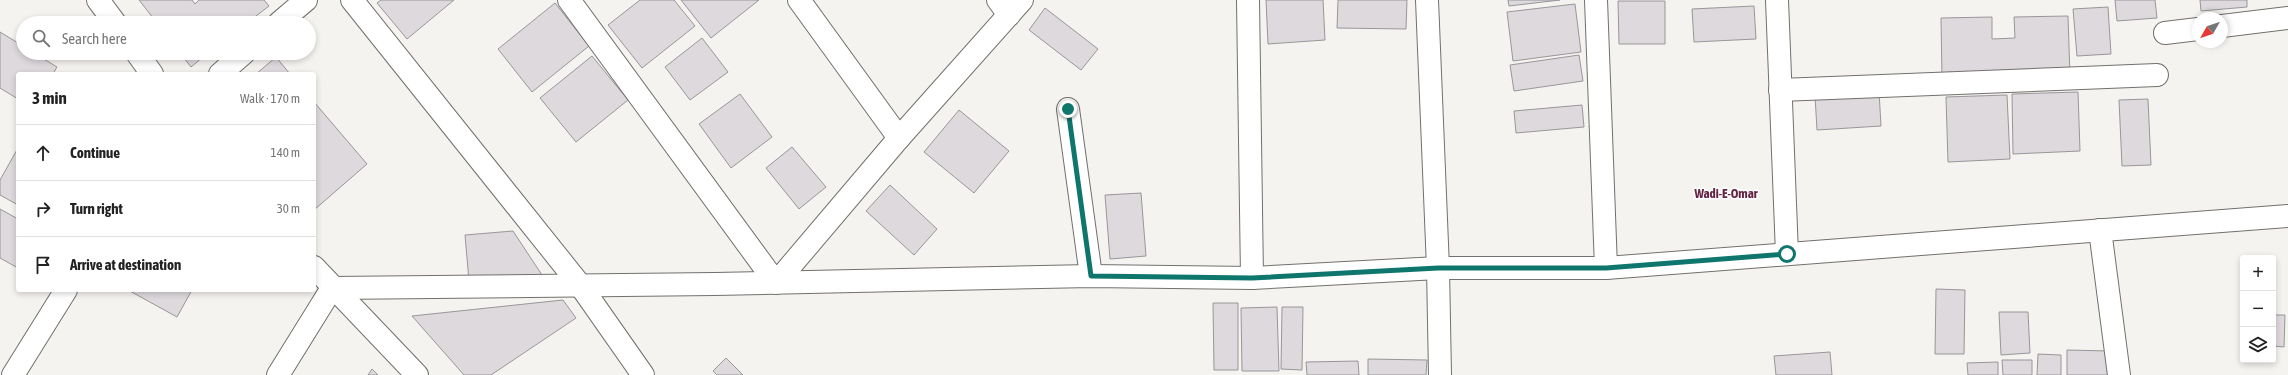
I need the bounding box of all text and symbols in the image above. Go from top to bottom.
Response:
north arrow [2192,12,2228,48]
search box [16,16,316,60]
icon: search [30,27,52,49]
text: Search here [62,30,127,47]
text: 3 min [32,88,67,108]
text: Walk · 170 m [240,91,300,106]
route end [1059,100,1077,118]
icon: ahead [32,142,54,164]
text: Continue [70,144,120,161]
text: 140 m [271,145,300,160]
district label: Wadi-E-Omar [1693,186,1759,201]
icon: right [32,198,54,220]
text: Turn right [70,200,123,217]
text: 30 m [277,201,300,216]
route start [1778,245,1796,263]
icon: arrive [32,254,54,276]
map controls [2240,255,2276,363]
button: + [2240,255,2276,291]
text: Arrive at destination [70,256,181,273]
button: − [2240,291,2276,327]
button: layers [2240,327,2276,363]

